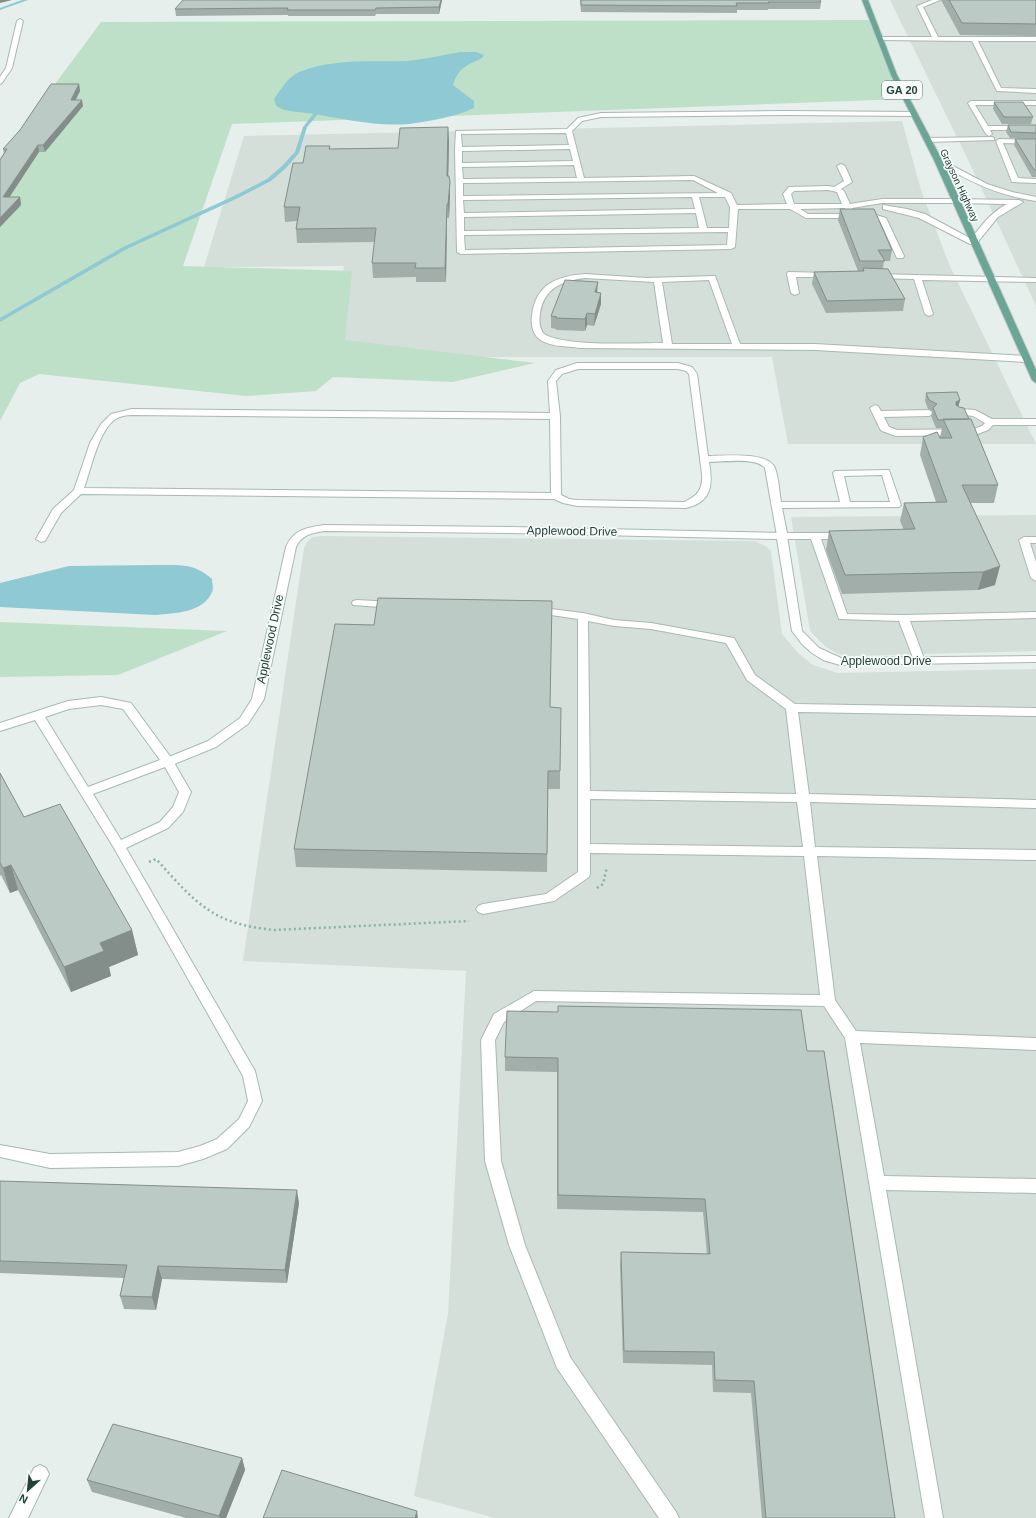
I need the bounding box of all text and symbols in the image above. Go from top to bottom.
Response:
road number: GA 20 [882,81,922,99]
street label: Grayson Highway [938,147,981,223]
street label: Applewood Drive [527,523,618,539]
street label: Applewood Drive [254,593,286,685]
street label: Applewood Drive [841,654,932,668]
north arrow [8,1470,48,1510]
text: N [17,1492,30,1506]

